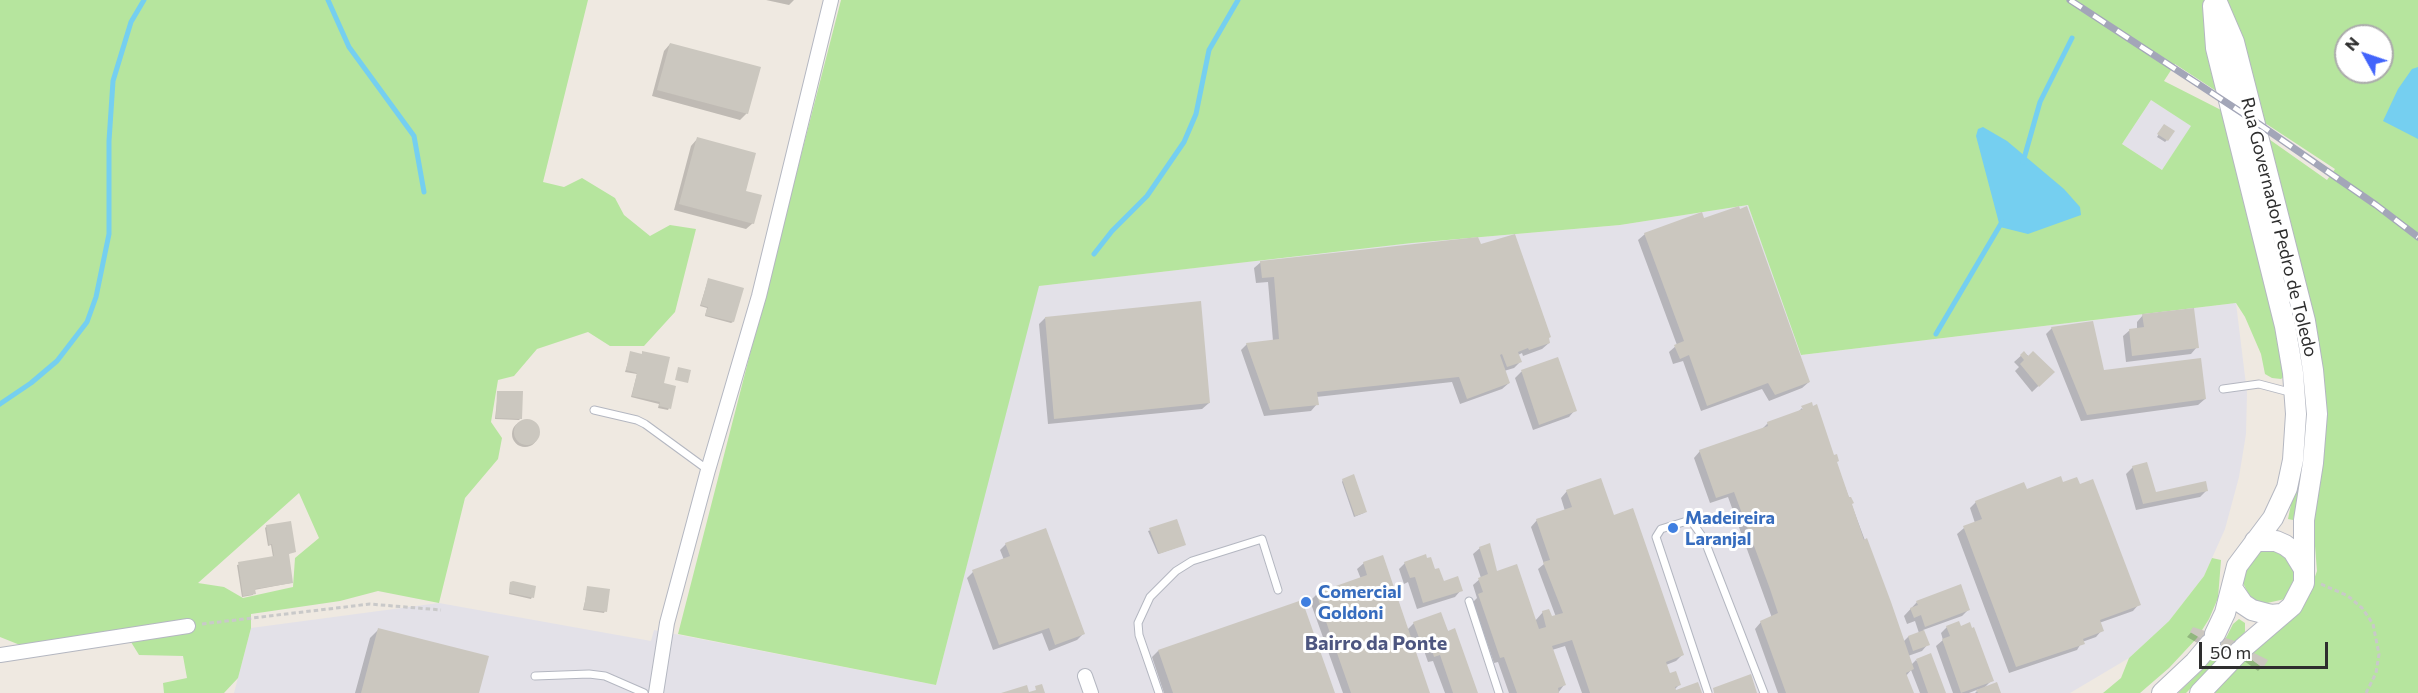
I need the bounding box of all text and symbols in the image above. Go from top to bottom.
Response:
north arrow [2334,24,2394,84]
text: N [2340,33,2362,54]
street label: Rua Governador Pedro de Toledo [2236,95,2322,359]
place label: Madeireira Laranjal [1685,507,1775,550]
marker: Madeireira Laranjal [1666,521,1680,535]
place label: Comercial Goldoni [1318,581,1402,624]
marker: Comercial Goldoni [1299,595,1313,609]
scale bar [2202,630,2331,668]
district label: Bairro da Ponte [1305,631,1447,655]
text: 50 m [2210,641,2251,663]

